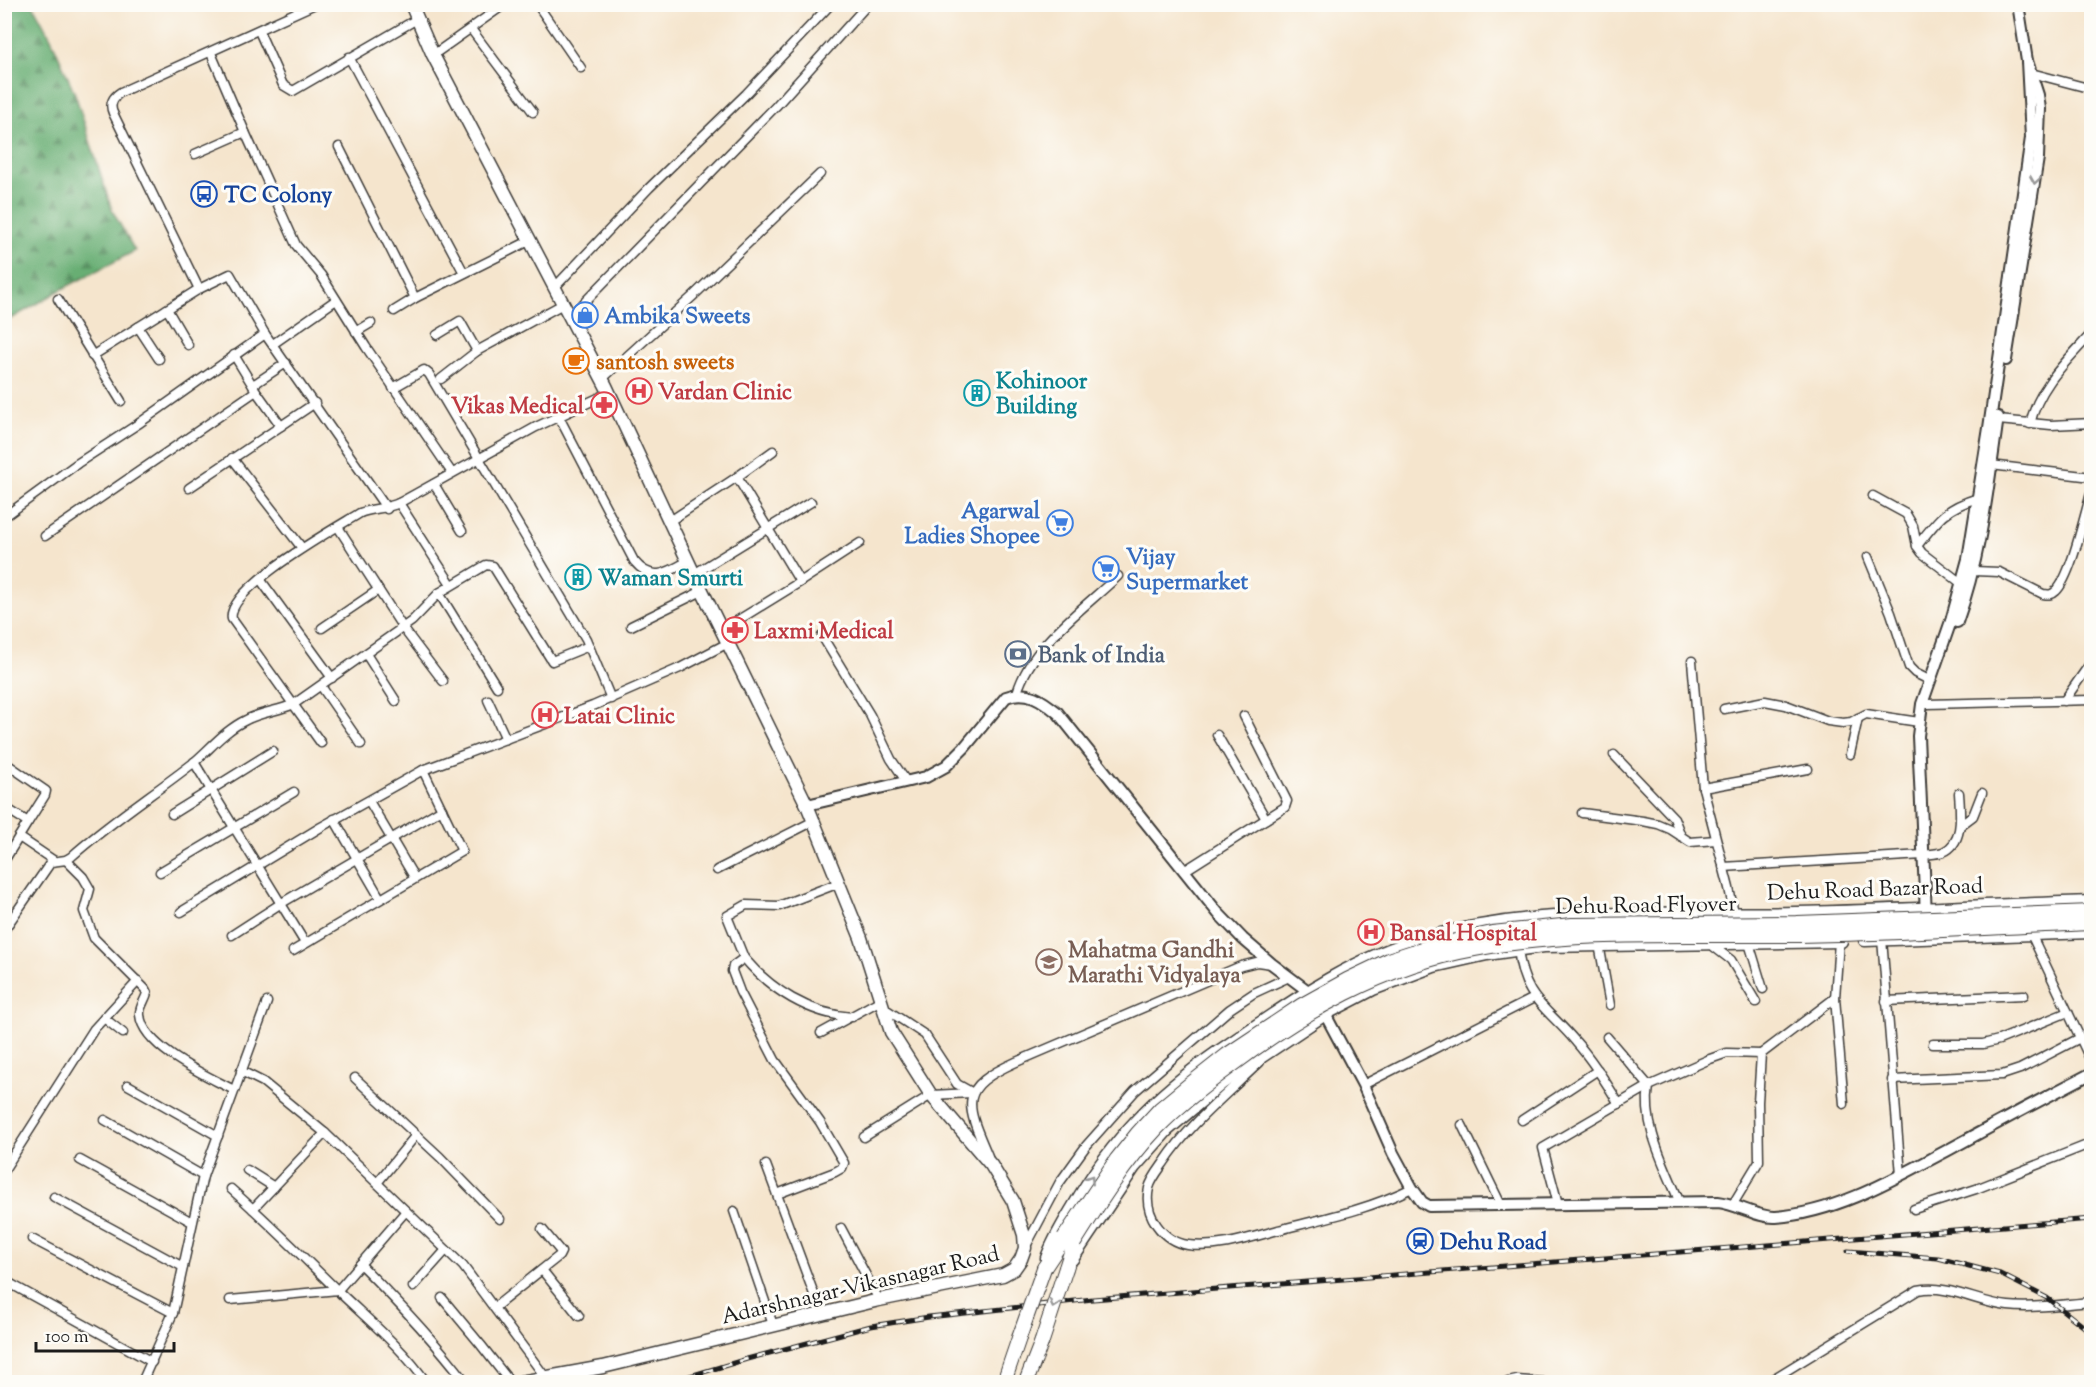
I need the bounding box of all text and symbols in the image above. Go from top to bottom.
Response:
one-way arrow [2029,176,2041,185]
bus stop icon: TC Colony [189,179,219,209]
place label: TC Colony [224,181,332,213]
shop icon: Ambika Sweets [570,300,600,330]
place label: Ambika Sweets [604,302,751,334]
cafe icon: santosh sweets [561,346,591,376]
place label: santosh sweets [596,348,735,380]
place label: Kohinoor Building [996,367,1088,424]
hospital icon: Vardan Clinic [624,376,654,406]
place label: Vardan Clinic [658,378,792,410]
building icon: Kohinoor Building [962,378,992,408]
pharmacy icon: Vikas Medical [589,390,619,420]
place label: Vikas Medical [451,392,585,424]
place label: Agarwal Ladies Shopee [904,497,1041,554]
supermarket icon: Agarwal Ladies Shopee [1045,508,1075,538]
place label: Vijay Supermarket [1126,543,1248,600]
supermarket icon: Vijay Supermarket [1091,554,1121,584]
building icon: Waman Smurti [563,562,593,592]
place label: Waman Smurti [598,564,744,596]
pharmacy icon: Laxmi Medical [720,615,750,645]
place label: Laxmi Medical [754,617,894,649]
bank icon: Bank of India [1003,639,1033,669]
place label: Bank of India [1038,641,1166,673]
hospital icon: Latai Clinic [530,700,560,730]
place label: Latai Clinic [564,702,675,734]
street label: Dehu Road Bazar Road [1766,871,1984,911]
street label: Dehu Road Flyover [1555,889,1737,925]
hospital icon: Bansal Hospital [1356,917,1386,947]
place label: Bansal Hospital [1390,919,1538,951]
place label: Mahatma Gandhi Marathi Vidyalaya [1068,936,1241,993]
school or university icon: Mahatma Gandhi Marathi Vidyalaya [1034,947,1064,977]
one-way arrow [1083,1175,1094,1186]
station icon: Dehu Road [1405,1226,1435,1256]
place label: Dehu Road [1440,1228,1548,1260]
street label: Adarshnagar-Vikasnagar Road [718,1239,1003,1335]
one-way arrow [1049,1298,1061,1309]
scale bar [36,1315,174,1353]
text: 100 m [45,1325,89,1351]

